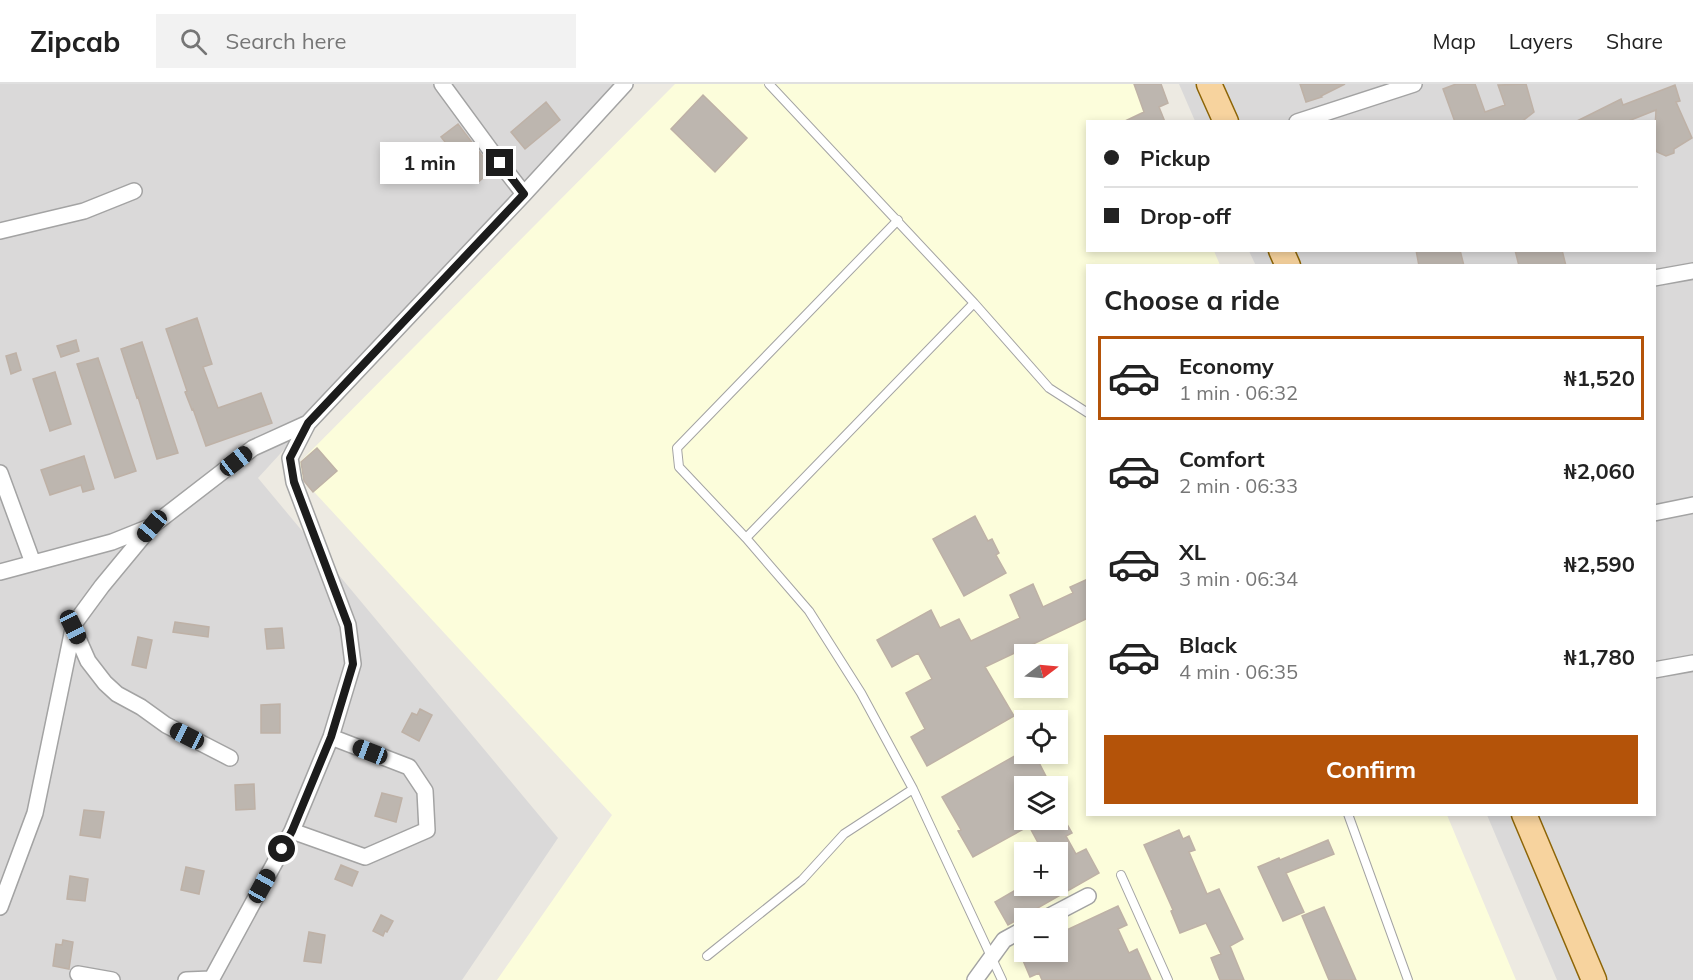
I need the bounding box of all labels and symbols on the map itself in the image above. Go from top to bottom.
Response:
callout: 1 min [380,142,479,184]
route end [486,149,513,176]
car [216,443,256,479]
car [134,506,170,546]
car [57,607,89,647]
north arrow [1014,644,1068,698]
car [167,720,207,752]
car [350,737,390,767]
route start [268,835,295,862]
car [245,866,279,906]

